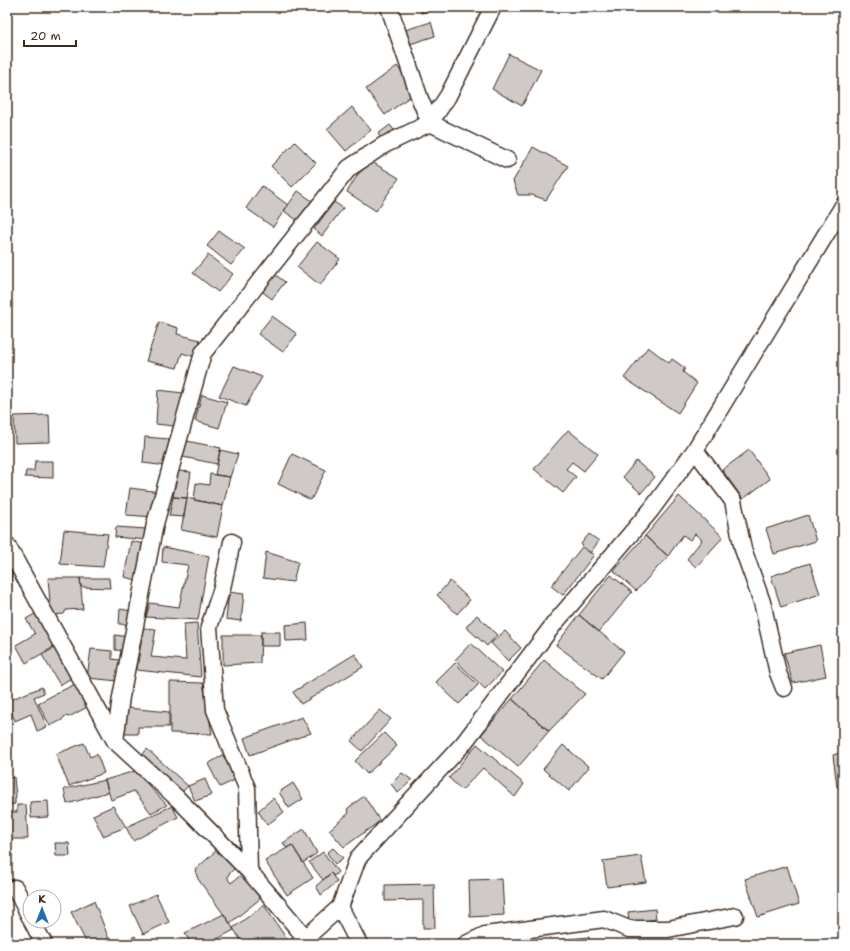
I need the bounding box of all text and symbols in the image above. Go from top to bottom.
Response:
scale bar [24,22,76,48]
text: 20 m [30,28,61,44]
north arrow [22,889,62,929]
text: K [38,892,46,907]

